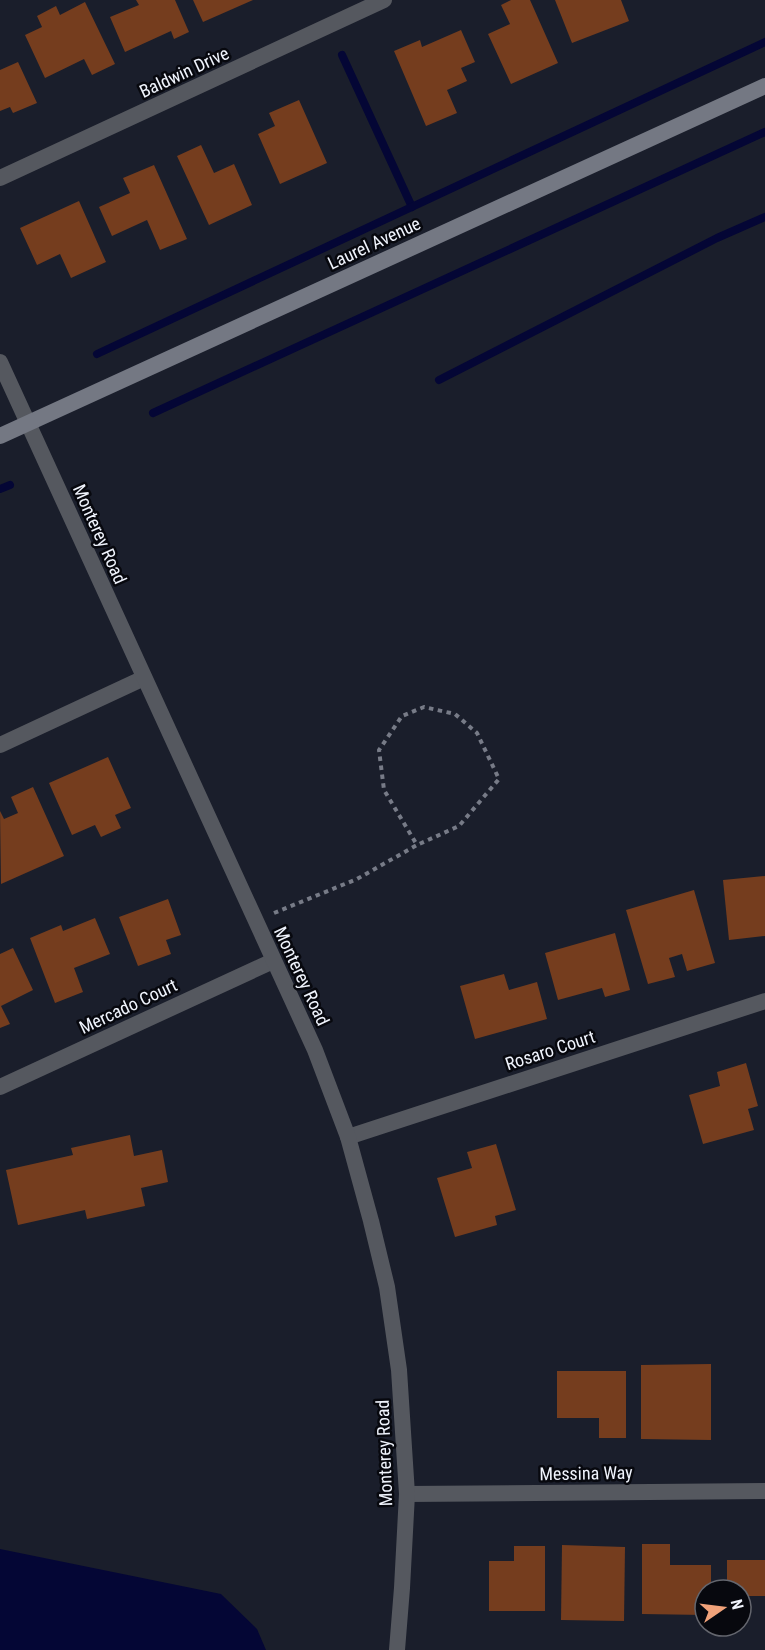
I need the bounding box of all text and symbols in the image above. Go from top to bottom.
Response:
street label: Baldwin Drive [136,42,232,102]
street label: Laurel Avenue [324,212,424,274]
street label: Monterey Road [69,481,131,587]
street label: Monterey Road [270,923,334,1029]
street label: Mercado Court [76,974,180,1038]
street label: Rosaro Court [502,1026,598,1074]
street label: Monterey Road [372,1399,396,1507]
street label: Messina Way [539,1462,633,1484]
north arrow [693,1578,753,1638]
text: N [727,1597,747,1612]

